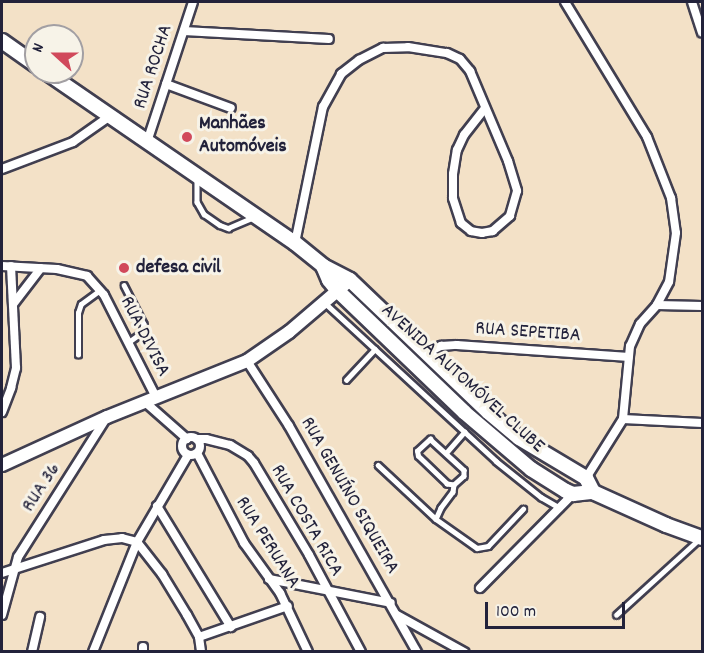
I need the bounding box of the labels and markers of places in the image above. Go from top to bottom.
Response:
place label: Manhães Automóveis [199,113,287,160]
marker: Manhães Automóveis [180,130,194,144]
place label: defesa civil [136,256,221,280]
marker: defesa civil [117,261,131,275]

